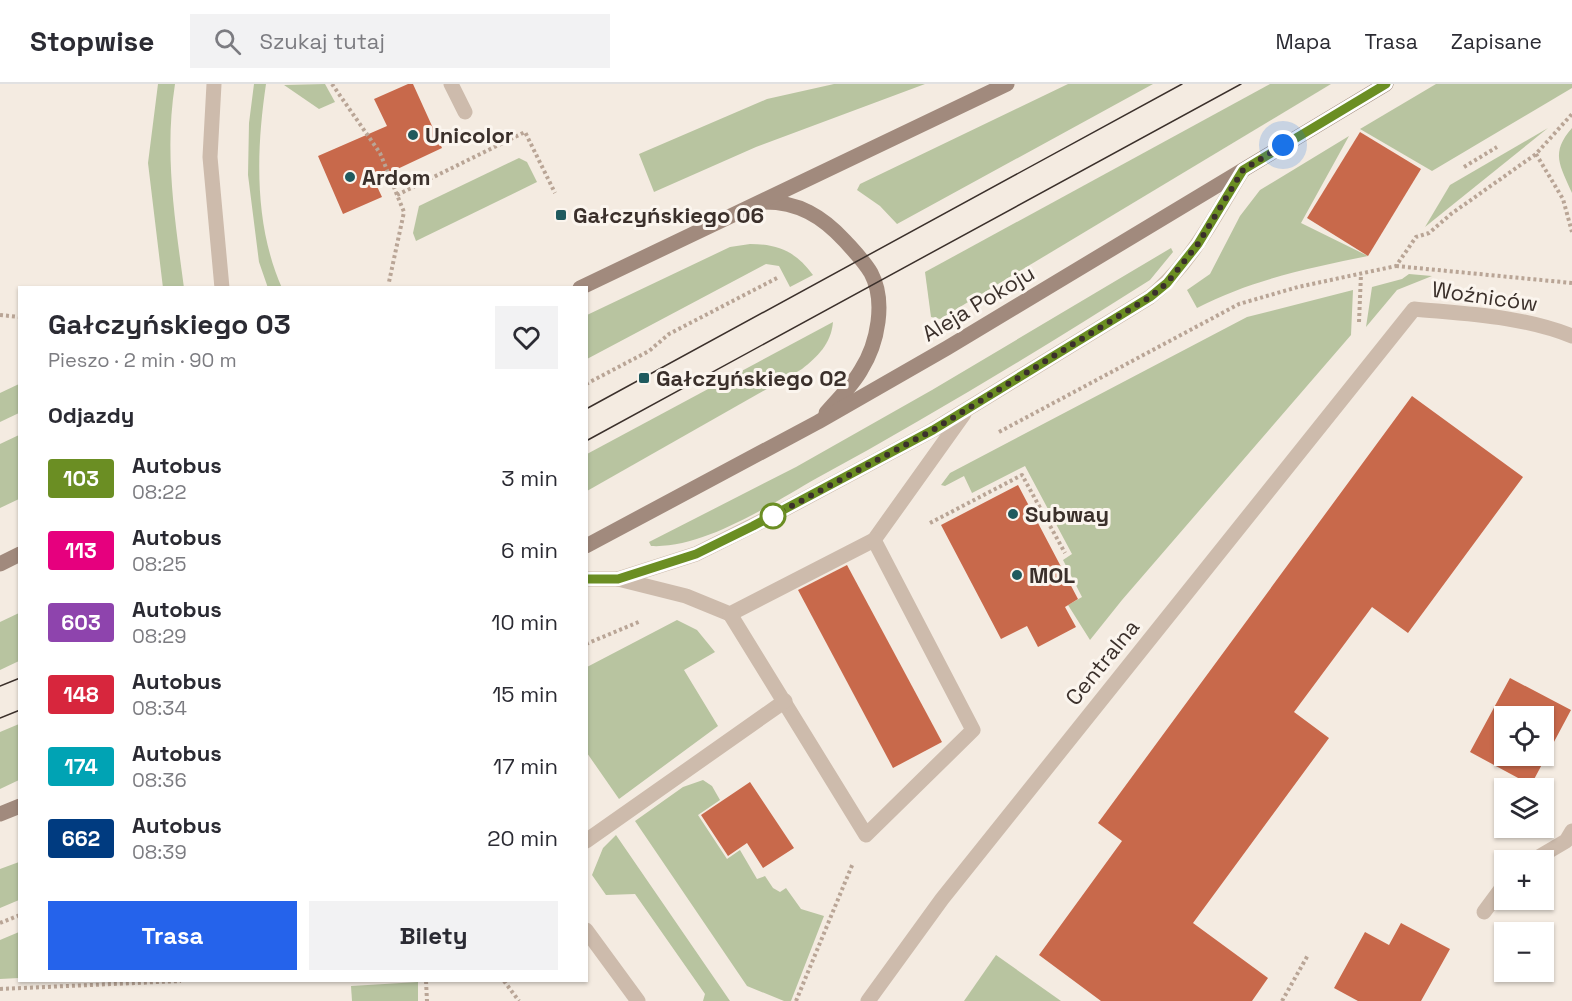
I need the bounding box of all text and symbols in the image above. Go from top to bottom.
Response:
search box [190,14,610,68]
text: Stopwise [30,23,154,59]
icon: search [211,25,244,58]
text: Szukaj tutaj [259,27,385,55]
text: Mapa [1276,28,1331,55]
text: Trasa [1364,28,1418,55]
text: Zapisane [1451,28,1542,55]
place label: Unicolor [425,121,514,149]
marker: Unicolor [406,128,420,142]
your location [1268,130,1298,160]
place label: Ardom [362,163,431,191]
marker: Ardom [343,170,357,184]
place label: Gałczyńskiego 06 [573,201,764,229]
marker: Gałczyńskiego 06 [554,208,568,222]
street label: Aleja Pokoju [917,258,1039,348]
street label: Woźniców [1430,275,1540,317]
text: Gałczyńskiego 03 [48,306,291,342]
button: heart [495,306,558,369]
text: Pieszo · 2 min · 90 m [48,347,237,373]
place label: Gałczyńskiego 02 [656,364,846,392]
marker: Gałczyńskiego 02 [637,371,651,385]
text: Odjazdy [48,401,134,429]
text: Autobus [132,451,222,479]
text: 3 min [501,464,558,492]
text: 103 [63,465,99,492]
text: 08:22 [132,479,186,505]
place label: Subway [1025,500,1109,528]
unlabelled marker [760,503,786,529]
marker: Subway [1006,507,1020,521]
text: Autobus [132,523,222,551]
text: 6 min [501,536,558,564]
text: 113 [65,537,97,564]
text: 08:25 [132,551,186,577]
place label: MOL [1029,561,1075,589]
marker: MOL [1010,568,1024,582]
text: Autobus [132,595,222,623]
text: 10 min [491,608,558,636]
text: 603 [61,609,101,636]
street label: Centralna [1059,613,1145,711]
text: 08:29 [132,623,187,649]
text: Autobus [132,667,222,695]
text: 15 min [492,680,558,708]
text: 148 [63,681,99,708]
text: 08:34 [132,695,187,721]
map controls [1494,706,1554,982]
button: locate [1494,706,1554,766]
text: Autobus [132,739,222,767]
text: 17 min [493,752,558,780]
text: 174 [64,753,98,780]
text: 08:36 [132,767,187,793]
button: layers [1494,778,1554,838]
text: Autobus [132,811,222,839]
text: 20 min [487,824,558,852]
text: 662 [62,825,100,852]
text: 08:39 [132,839,187,865]
button: + [1494,850,1554,910]
button: Trasa [48,901,297,970]
button: Bilety [309,901,558,970]
button: − [1494,922,1554,982]

